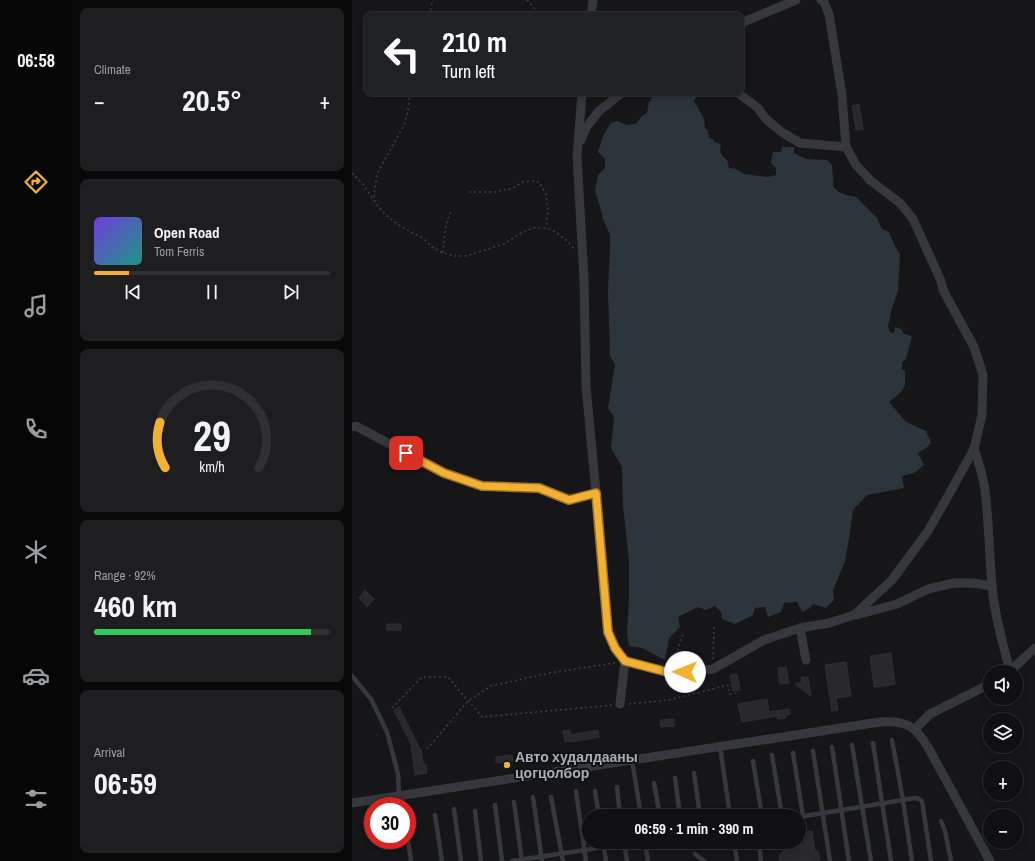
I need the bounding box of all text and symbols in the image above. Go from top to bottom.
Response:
text: 210 m [442,23,507,61]
icon: left [376,28,428,80]
text: 06:58 [17,48,55,73]
text: Turn left [442,59,495,84]
text: Climate [94,61,131,78]
text: 20.5° [182,80,242,120]
text: − [94,86,105,116]
text: + [319,86,330,116]
icon: directions [22,168,50,196]
text: Open Road [154,222,220,243]
text: Tom Ferris [154,243,204,260]
icon: previous [122,281,144,303]
icon: pause [201,281,223,303]
icon: next [280,281,302,303]
icon: music [22,292,50,320]
text: 29 [193,408,231,464]
icon: phone [22,415,50,443]
pin [389,436,423,470]
icon: arrive [395,442,417,464]
text: km/h [199,457,225,476]
icon: climate [22,538,50,566]
text: Range · 92% [94,567,156,584]
text: 460 km [94,586,177,626]
position arrow [664,651,706,693]
icon: car [22,662,50,690]
map controls [983,665,1023,849]
button: sound [983,665,1023,705]
button: layers [983,713,1023,753]
text: Arrival [94,744,125,761]
place label: Авто худалдааны цогцолбор [515,748,638,782]
marker: Авто худалдааны цогцолбор [502,760,512,770]
button: + [983,761,1023,801]
text: 06:59 [94,763,157,803]
icon: filters [22,785,50,813]
speed limit sign: 30 [364,797,416,849]
button: − [983,809,1023,849]
text: 06:59 · 1 min · 390 m [635,818,753,839]

